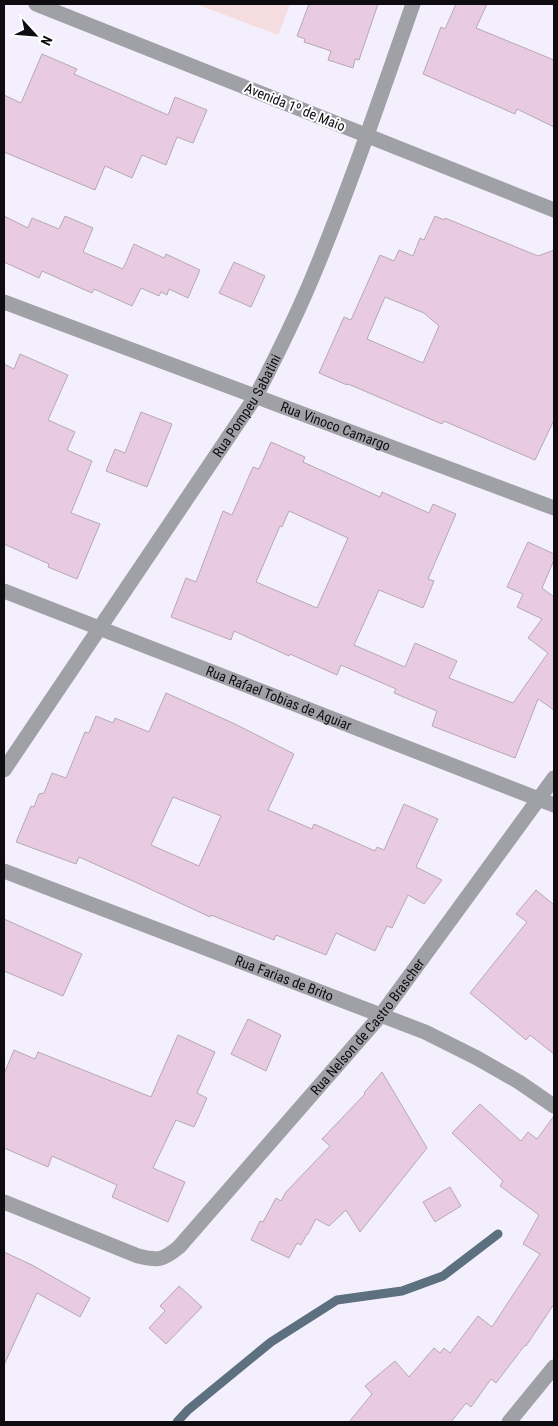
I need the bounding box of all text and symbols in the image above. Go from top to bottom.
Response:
north arrow [10,10,60,60]
text: N [38,33,56,48]
street label: Avenida 1º de Maio [242,80,348,134]
street label: Rua Pompeu Sabatini [209,352,284,460]
street label: Rua Vinoco Camargo [278,398,393,454]
street label: Rua Rafael Tobias de Aguiar [204,662,354,734]
street label: Rua Farias de Brito [233,952,336,1004]
street label: Rua Nelson de Castro Brascher [307,955,428,1098]

